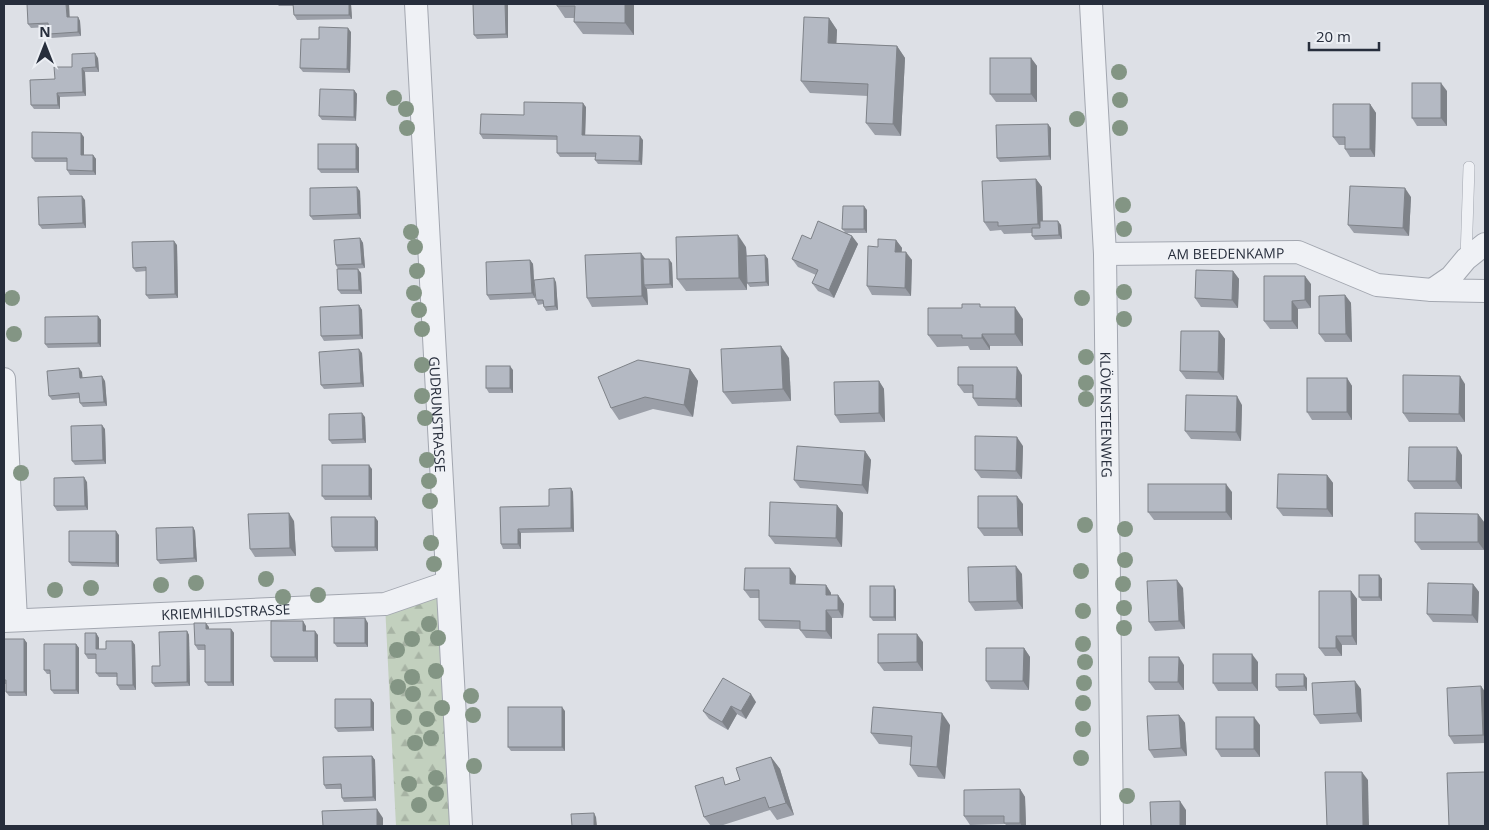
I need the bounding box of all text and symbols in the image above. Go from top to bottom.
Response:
north arrow [20,20,70,70]
scale bar [1309,20,1379,52]
text: N [39,22,51,41]
text: 20 m [1316,26,1351,46]
street label: AM BEEDENKAMP [1168,243,1284,263]
street label: KLÖVENSTEENWEG [1097,352,1117,478]
street label: GUDRUNSTRASSE [426,356,451,473]
street label: KRIEMHILDSTRASSE [161,599,291,623]

